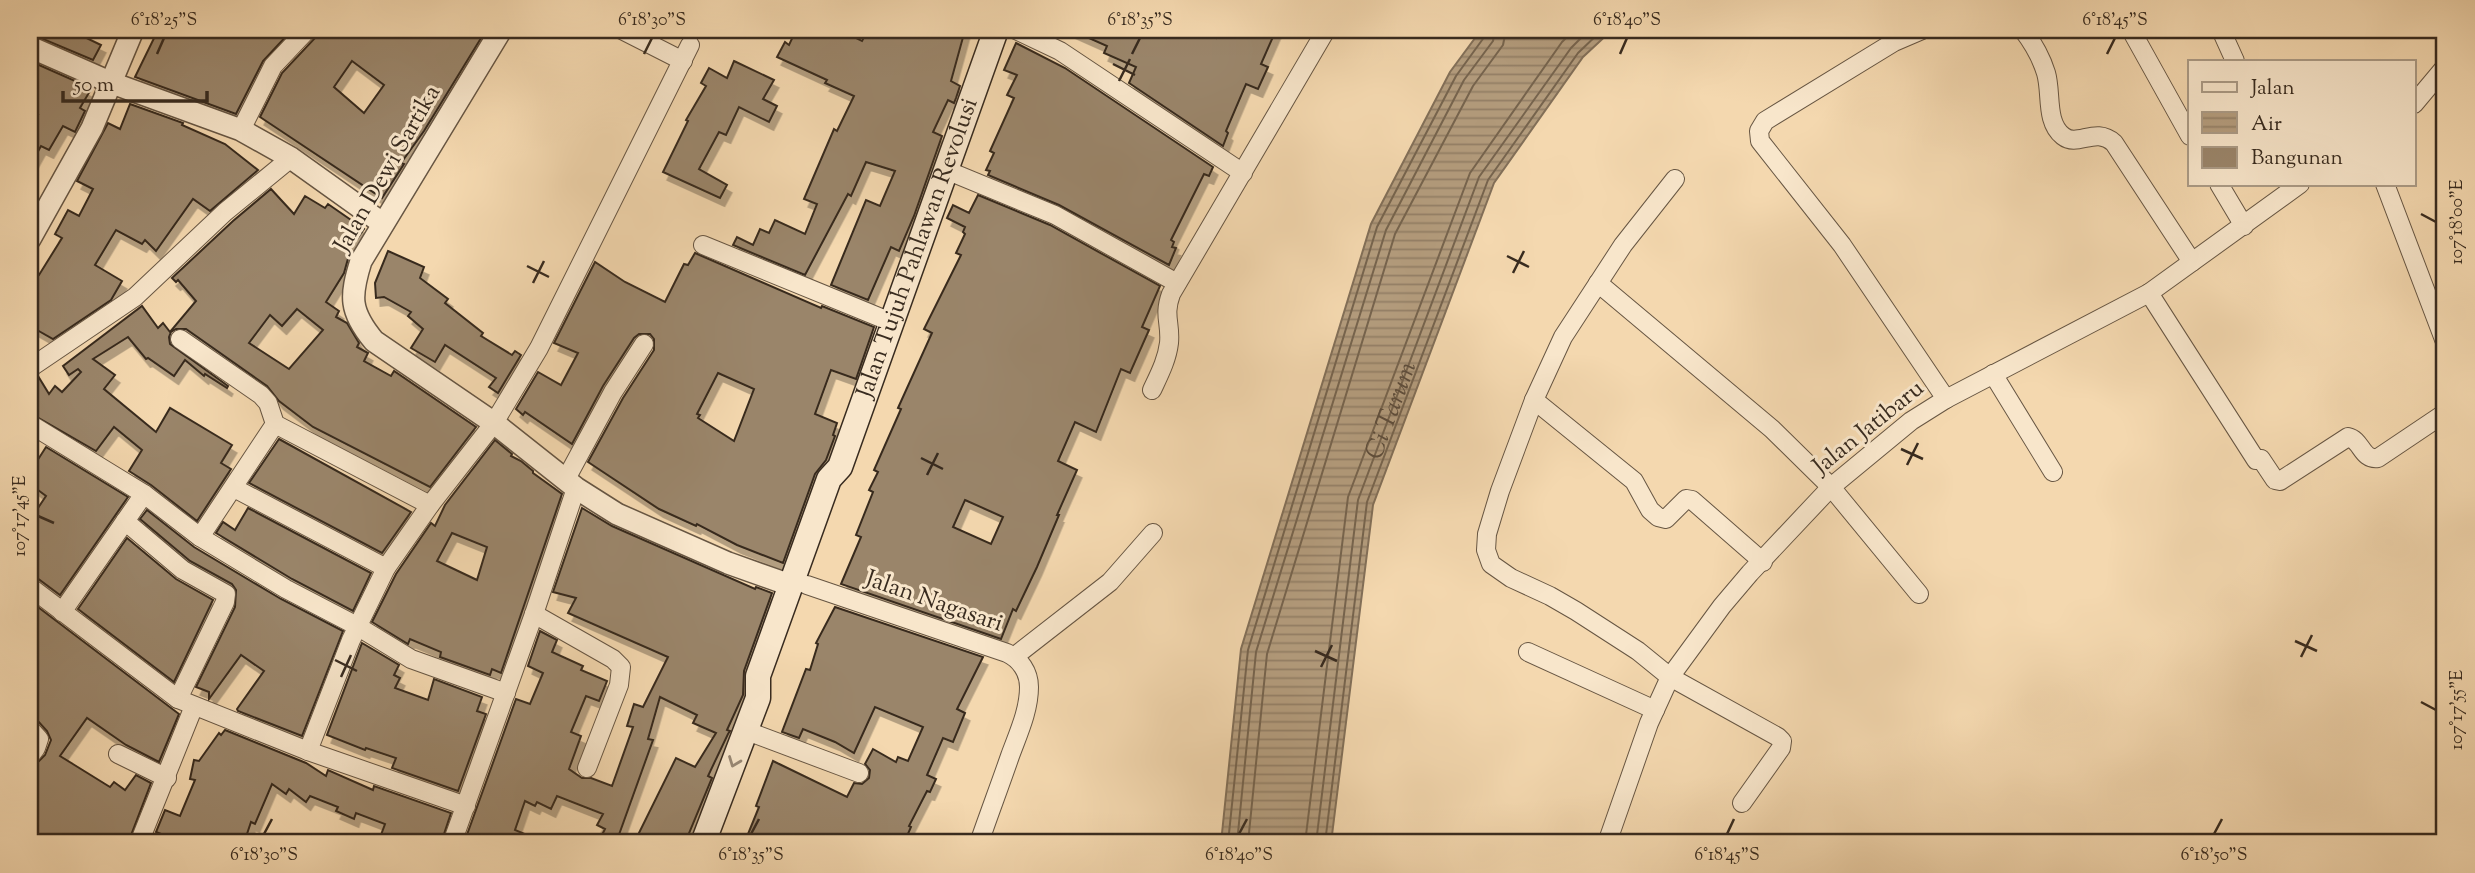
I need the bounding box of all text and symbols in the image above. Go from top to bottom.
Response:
text: 6°18'25"S [131,8,197,34]
text: 6°18'30"S [618,8,686,34]
text: 6°18'35"S [1107,8,1173,34]
text: 6°18'40"S [1593,8,1661,34]
text: 6°18'45"S [2082,8,2148,34]
scale bar [63,60,206,104]
legend [2188,60,2416,186]
text: 50 m [73,71,114,101]
text: Jalan [2250,74,2295,104]
street label: Jalan Dewi Sartika [325,79,450,261]
street label: Jalan Tujuh Pahlawan Revolusi [848,93,987,405]
text: Air [2251,110,2282,140]
text: Bangunan [2251,144,2343,174]
text: 107°18'00"E [2445,179,2471,265]
water label: Ci Tarum [1356,356,1427,465]
street label: Jalan Jatibaru [1805,372,1932,485]
text: 107°17'45"E [8,475,34,557]
street label: Jalan Nagasari [859,562,1008,642]
text: 107°17'55"E [2445,670,2471,750]
one-way arrow [729,756,743,768]
text: 6°18'30"S [230,843,298,869]
text: 6°18'35"S [718,843,784,869]
text: 6°18'40"S [1205,843,1273,869]
text: 6°18'45"S [1694,843,1760,869]
text: 6°18'50"S [2180,843,2248,869]

